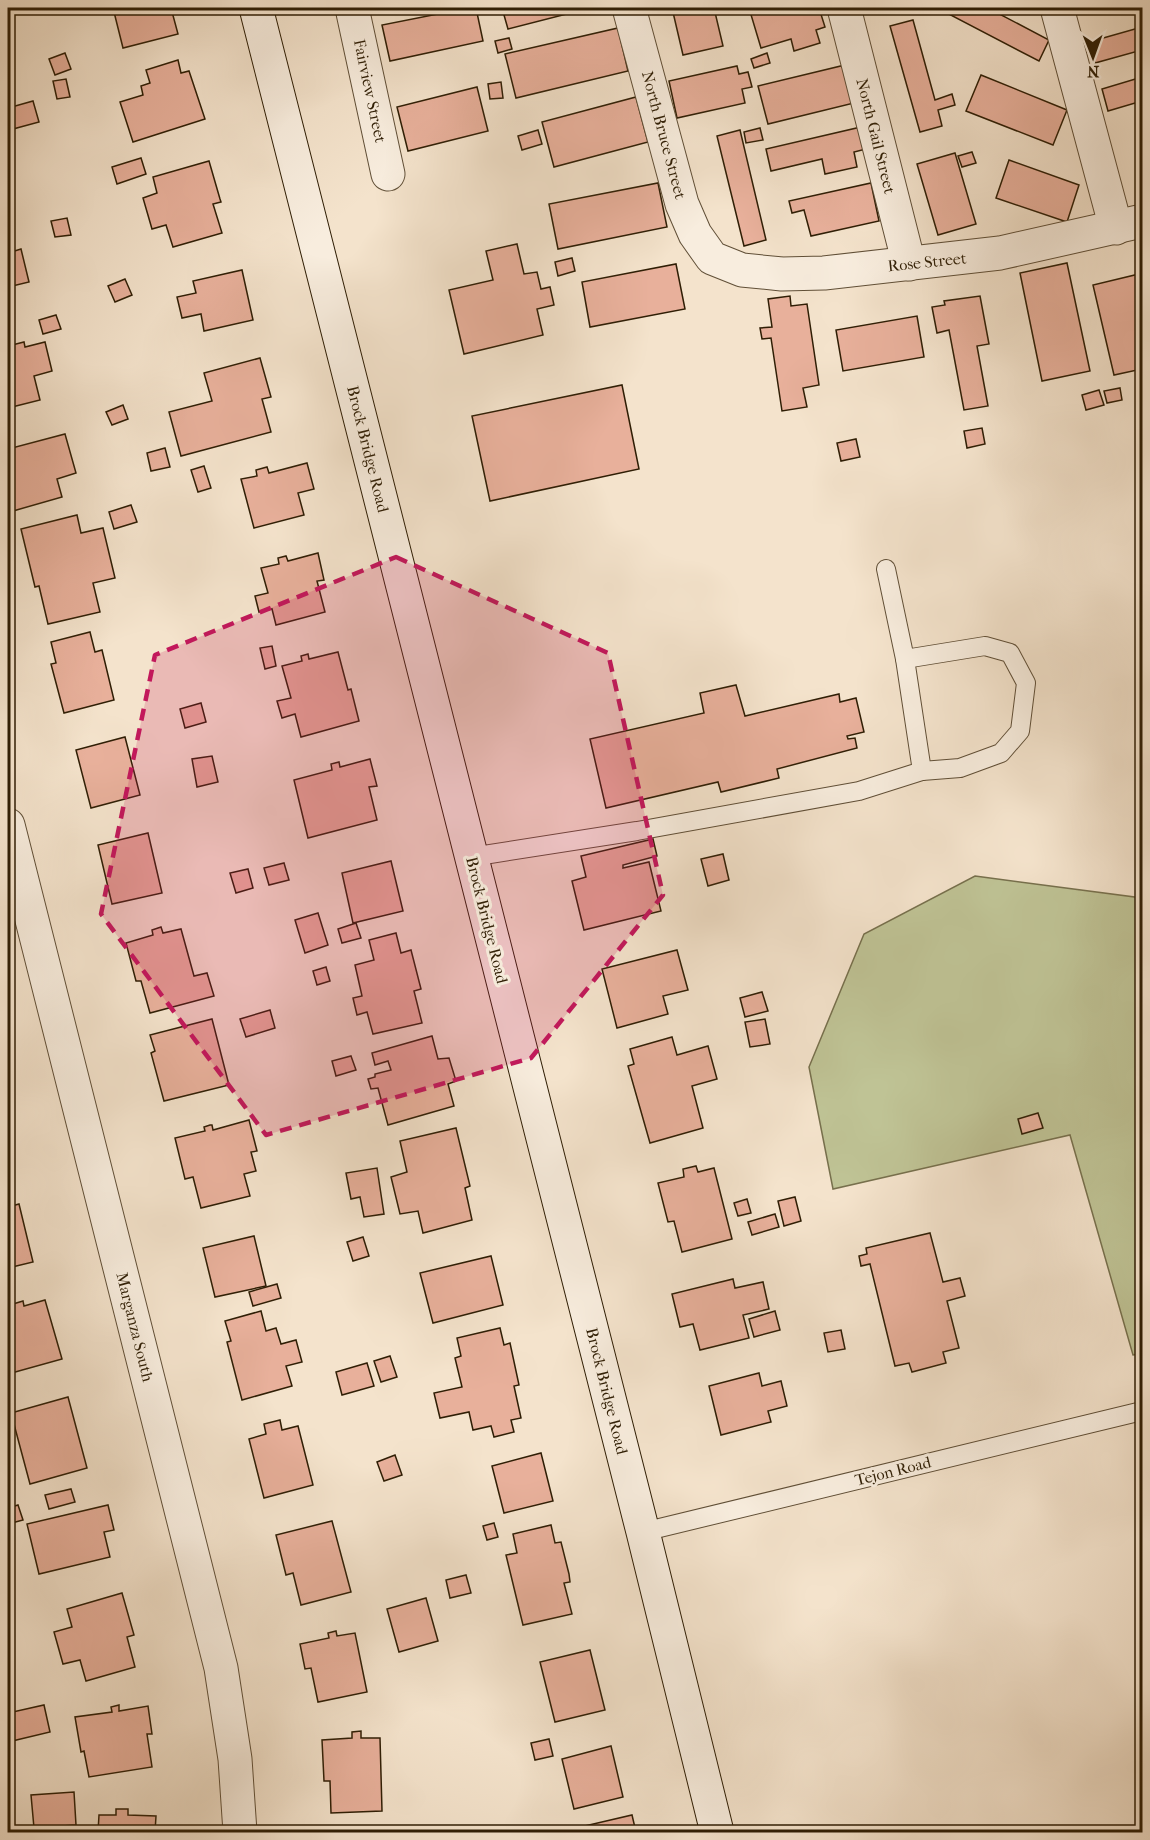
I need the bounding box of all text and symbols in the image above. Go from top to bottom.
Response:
north arrow [1063,27,1123,87]
street label: Fairview Street [350,37,390,145]
text: N [1086,62,1099,81]
street label: North Bruce Street [638,69,690,201]
street label: North Gail Street [852,76,900,196]
street label: Rose Street [887,248,968,276]
street label: Brock Bridge Road [343,384,393,515]
street label: Brock Bridge Road [462,855,512,986]
street label: Marganza South [112,1270,158,1384]
street label: Brock Bridge Road [582,1326,632,1457]
street label: Tejon Road [853,1452,933,1490]

